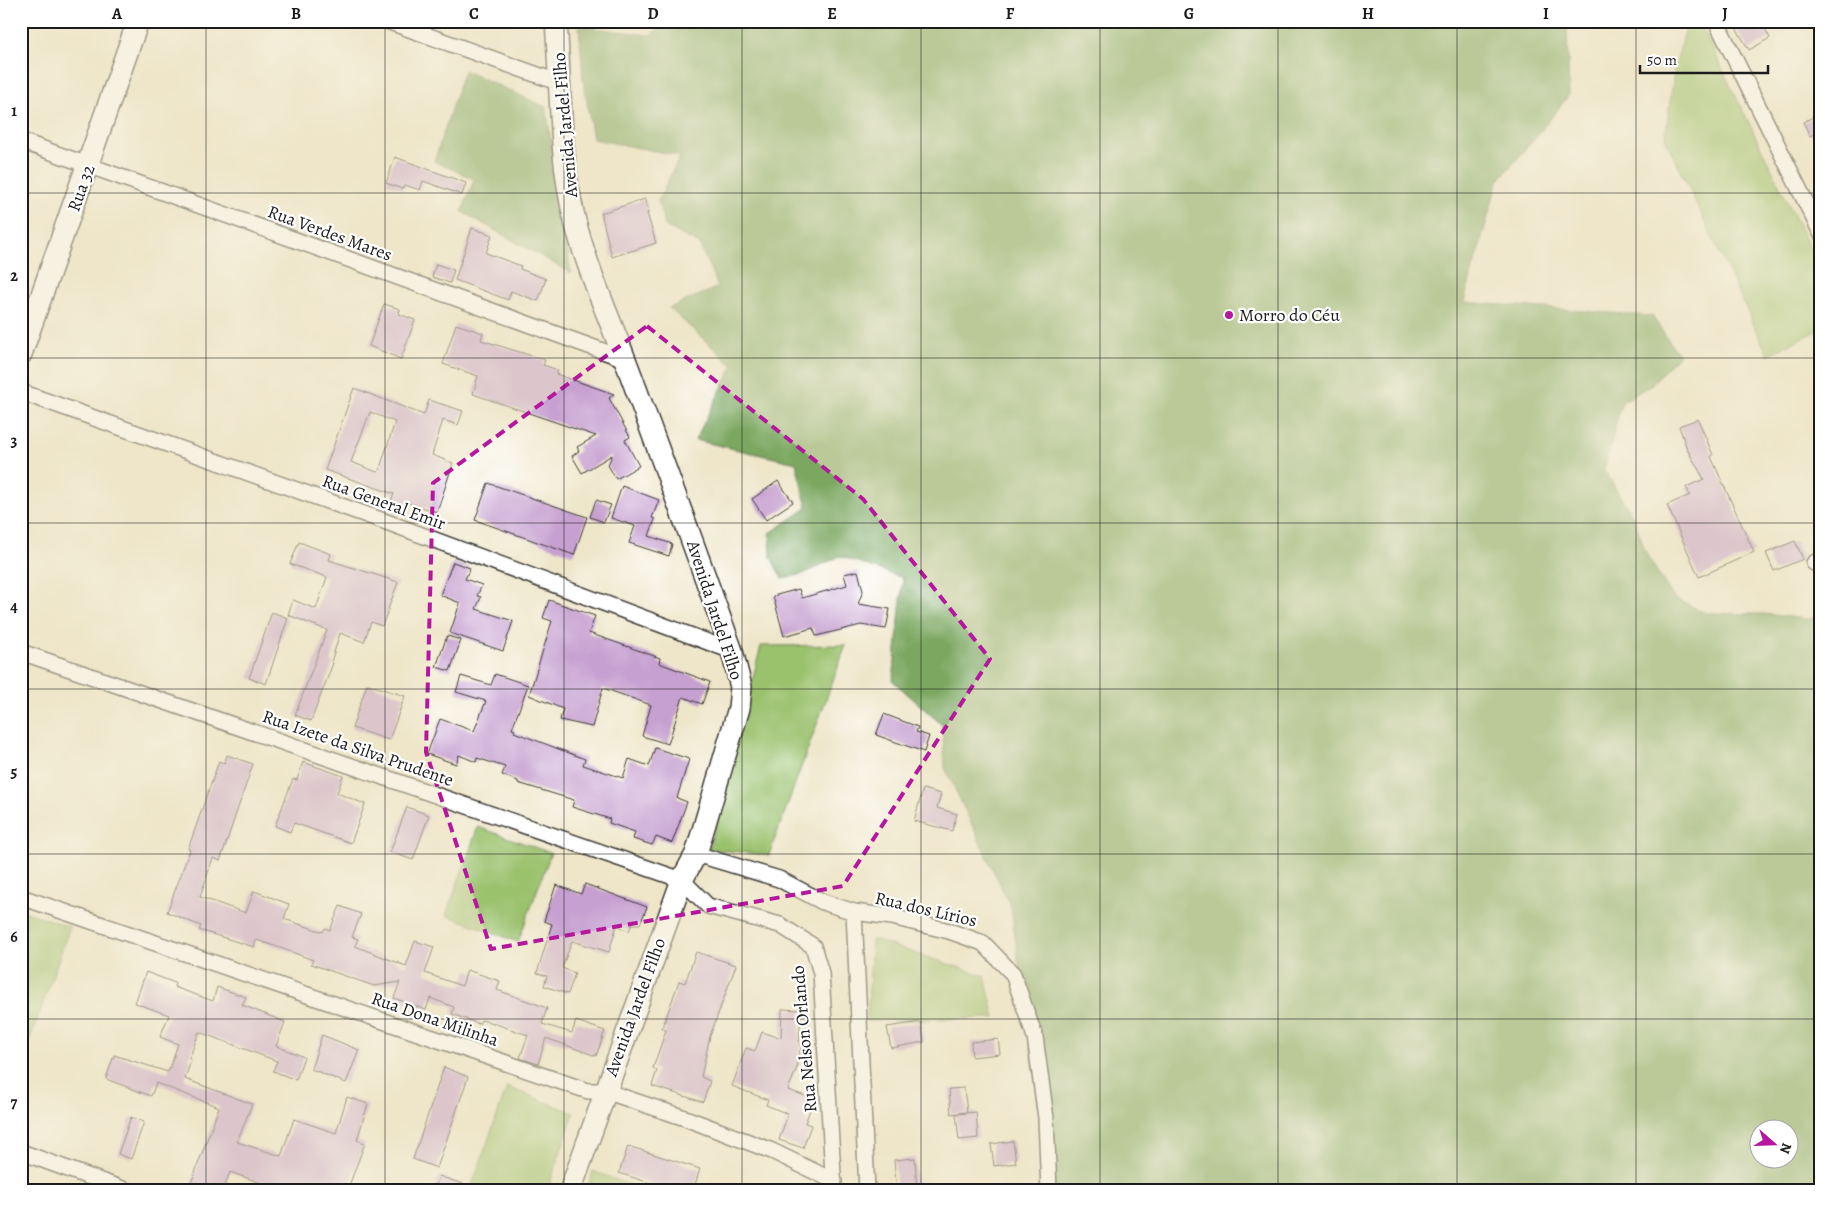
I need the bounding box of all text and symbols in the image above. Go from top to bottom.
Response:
text: A [111,3,123,25]
text: B [291,3,301,25]
text: C [469,3,479,25]
text: D [647,3,659,25]
text: E [827,3,837,25]
text: F [1006,3,1015,25]
text: G [1184,3,1194,25]
text: H [1362,3,1374,25]
text: I [1543,3,1549,25]
text: J [1722,3,1728,25]
scale bar [1640,42,1767,74]
text: 50 m [1647,50,1677,70]
street label: Avenida Jardel Filho [547,51,583,200]
text: 1 [11,100,17,122]
street label: Rua 32 [61,161,101,215]
street label: Rua Verdes Mares [265,199,395,267]
text: 2 [10,265,18,287]
place label: Morro do Céu [1239,303,1340,327]
marker: Morro do Céu [1223,309,1235,321]
text: 3 [11,430,18,452]
street label: Rua General Emir [319,469,449,536]
street label: Avenida Jardel Filho [681,536,749,683]
text: 4 [10,596,18,618]
street label: Rua Izete da Silva Prudente [259,704,457,792]
text: 5 [11,761,18,783]
street label: Rua dos Lírios [873,886,979,932]
text: 6 [10,926,18,948]
street label: Avenida Jardel Filho [598,934,671,1080]
street label: Rua Nelson Orlando [786,964,822,1113]
street label: Rua Dona Milinha [368,986,502,1052]
text: 7 [11,1092,18,1114]
north arrow [1750,1120,1800,1170]
text: N [1775,1140,1796,1156]

